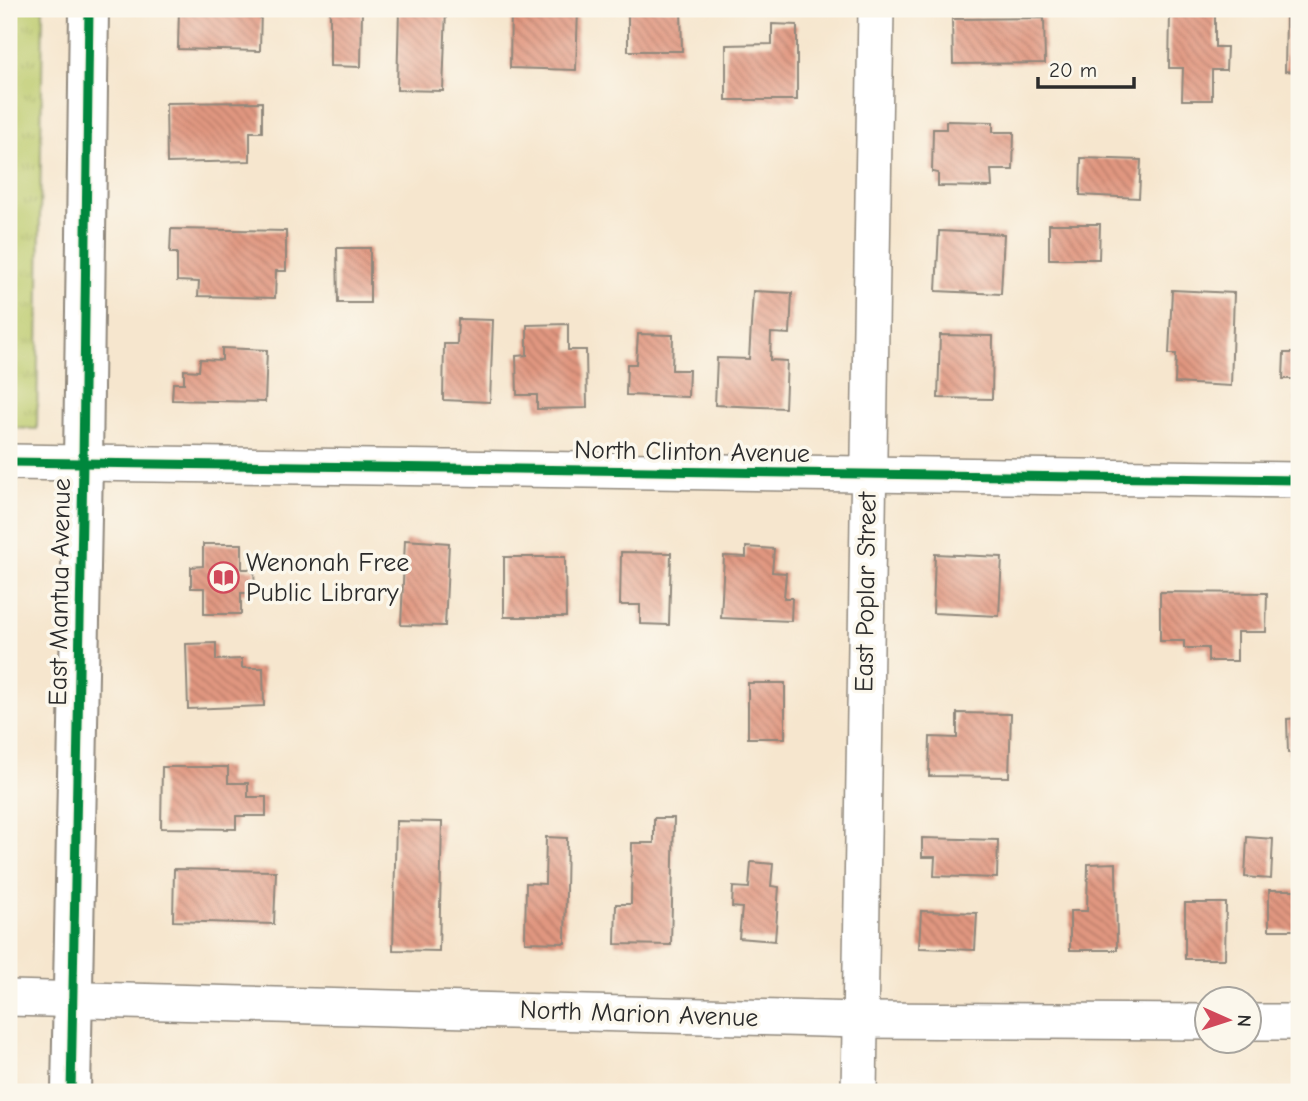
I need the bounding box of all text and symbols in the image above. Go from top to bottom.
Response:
scale bar [1038,46,1135,90]
text: 20 m [1049,58,1097,82]
street label: North Clinton Avenue [574,435,810,469]
street label: East Mantua Avenue [43,478,77,706]
street label: East Poplar Street [849,490,883,692]
place label: Wenonah Free Public Library [246,548,409,608]
library icon: Wenonah Free Public Library [206,561,240,595]
north arrow [1192,986,1262,1056]
street label: North Marion Avenue [519,995,759,1033]
text: N [1233,1014,1255,1028]

